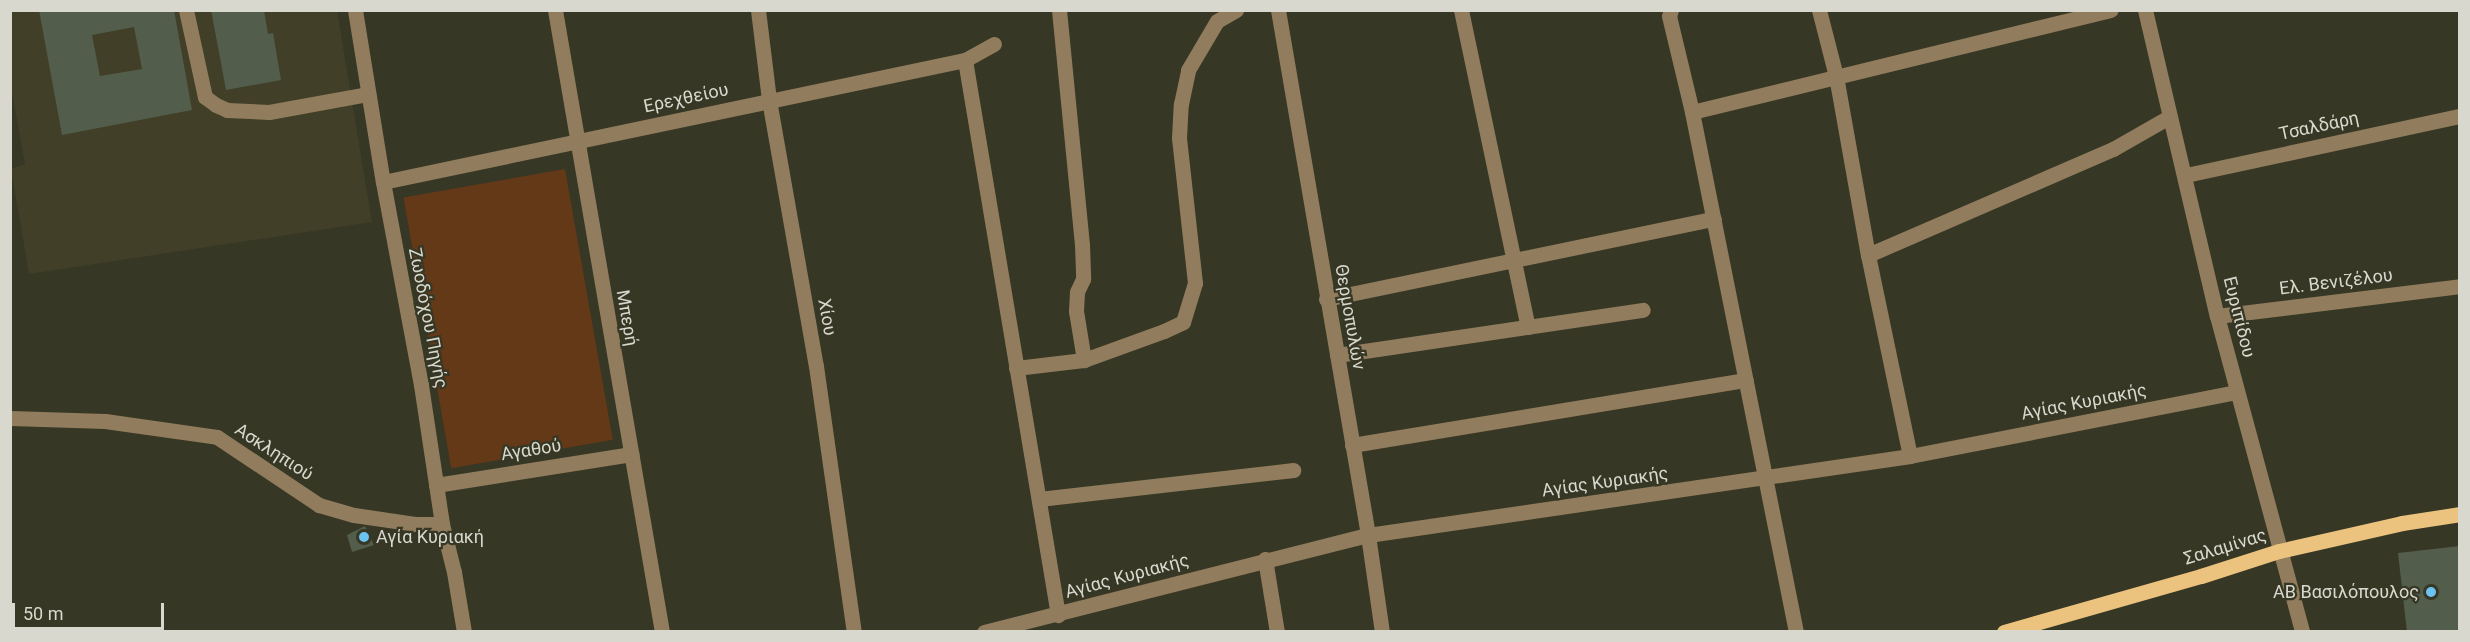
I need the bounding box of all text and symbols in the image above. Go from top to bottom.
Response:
street label: Ερεχθείου [642,78,730,118]
street label: Τσαλδάρη [2277,107,2361,145]
street label: Ζωοδόχου Πηγής [404,246,452,390]
street label: Θερμοπυλών [1330,263,1370,371]
street label: Ελ. Βενιζέλου [2278,264,2394,300]
street label: Ευριπίδου [2219,274,2259,360]
street label: Μπερή [611,288,643,348]
street label: Χίου [813,297,841,337]
street label: Αγίας Κυριακής [2019,379,2149,425]
street label: Ασκληπιού [231,419,317,485]
street label: Αγαθού [499,435,563,465]
street label: Αγίας Κυριακής [1540,462,1670,502]
street label: Σαλαμίνας [2181,524,2269,570]
place label: Αγία Κυριακή [376,526,484,548]
marker: Αγία Κυριακή [357,530,371,544]
street label: Αγίας Κυριακής [1063,549,1191,603]
place label: ΑΒ Βασιλόπουλος [2273,581,2419,603]
marker: ΑΒ Βασιλόπουλος [2424,585,2438,599]
scale bar [15,591,166,629]
text: 50 m [23,603,63,624]

